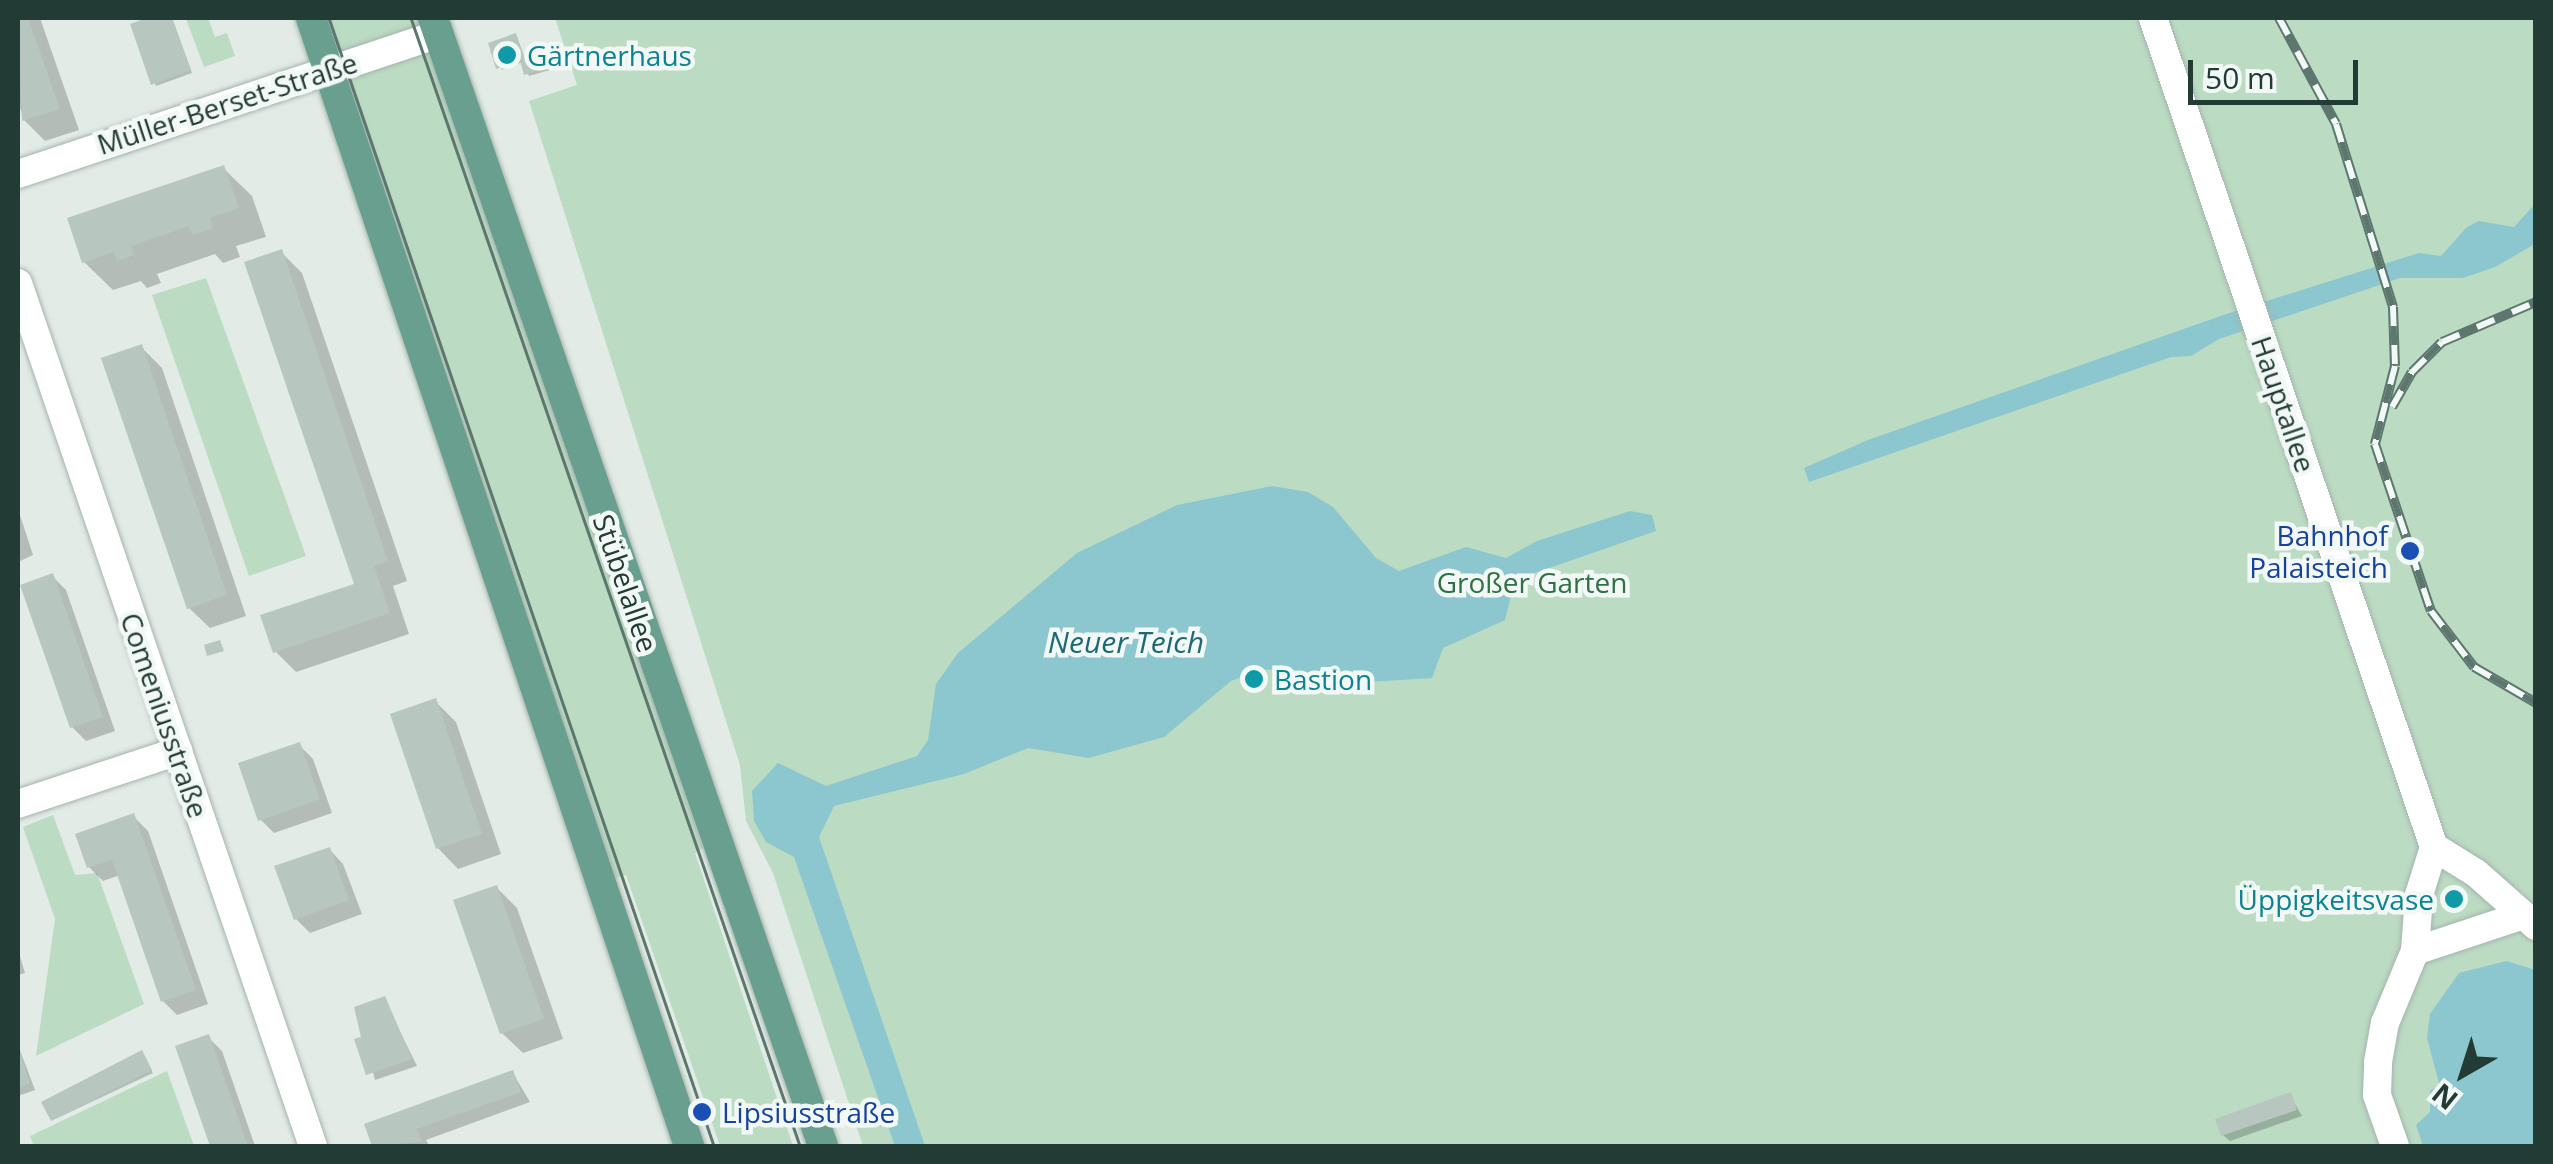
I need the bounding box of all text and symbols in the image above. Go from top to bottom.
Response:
place label: Gärtnerhaus [527,38,692,72]
scale bar [2193,40,2363,102]
marker: Gärtnerhaus [496,44,518,66]
street label: Müller-Berset-Straße [93,45,361,161]
text: 50 m [2205,57,2275,98]
street label: Hauptallee [2245,332,2323,476]
street label: Stübelallee [587,510,665,656]
place label: Bahnhof Palaisteich [2249,518,2388,584]
marker: Bahnhof Palaisteich [2397,538,2423,564]
park label: Großer Garten [1437,565,1627,599]
street label: Comeniusstraße [114,608,216,822]
water label: Neuer Teich [1048,624,1204,660]
place label: Bastion [1274,662,1372,696]
marker: Bastion [1243,668,1265,690]
place label: Üppigkeitsvase [2238,882,2434,916]
marker: Üppigkeitsvase [2443,888,2465,910]
north arrow [2413,1024,2513,1124]
text: N [2423,1075,2465,1119]
place label: Lipsiusstraße [722,1095,895,1129]
marker: Lipsiusstraße [691,1101,713,1123]

